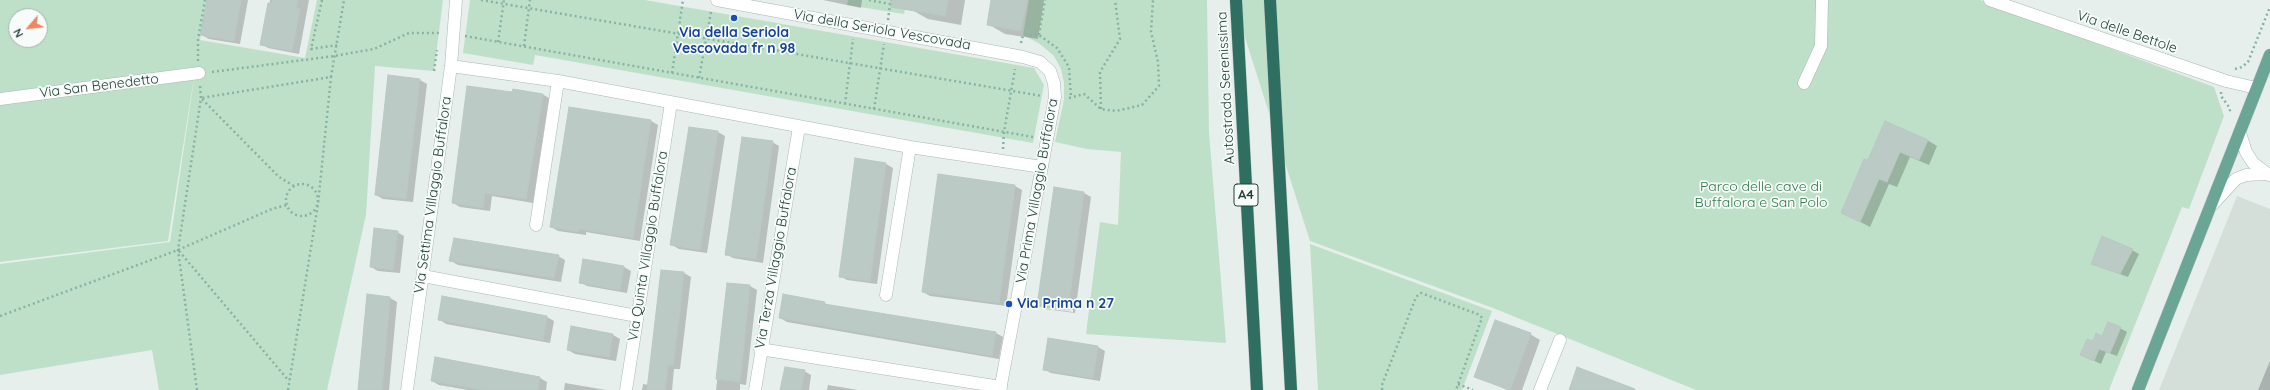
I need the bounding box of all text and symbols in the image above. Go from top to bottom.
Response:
street label: Via della Seriola Vescovada [792,6,972,54]
street label: Via delle Bettole [2075,7,2179,57]
north arrow [8,8,48,48]
street label: Autostrada Serenissima [1214,11,1238,165]
marker: Via della Seriola Vescovada fr n 98 [729,13,739,23]
place label: Via della Seriola Vescovada fr n 98 [673,25,795,58]
text: N [10,26,26,40]
street label: Via San Benedetto [38,70,160,102]
street label: Via Settima Villaggio Buffalora [411,95,455,295]
street label: Via Prima Villaggio Buffalora [1012,97,1062,285]
street label: Via Quinta Villaggio Buffalora [625,150,671,342]
street label: Via Terza Villaggio Buffalora [752,166,800,350]
park label: Parco delle cave di Buffalora e San Polo [1695,179,1827,212]
road number: A4 [1234,184,1258,206]
place label: Via Prima n 27 [1017,296,1114,312]
marker: Via Prima n 27 [1004,299,1014,309]

